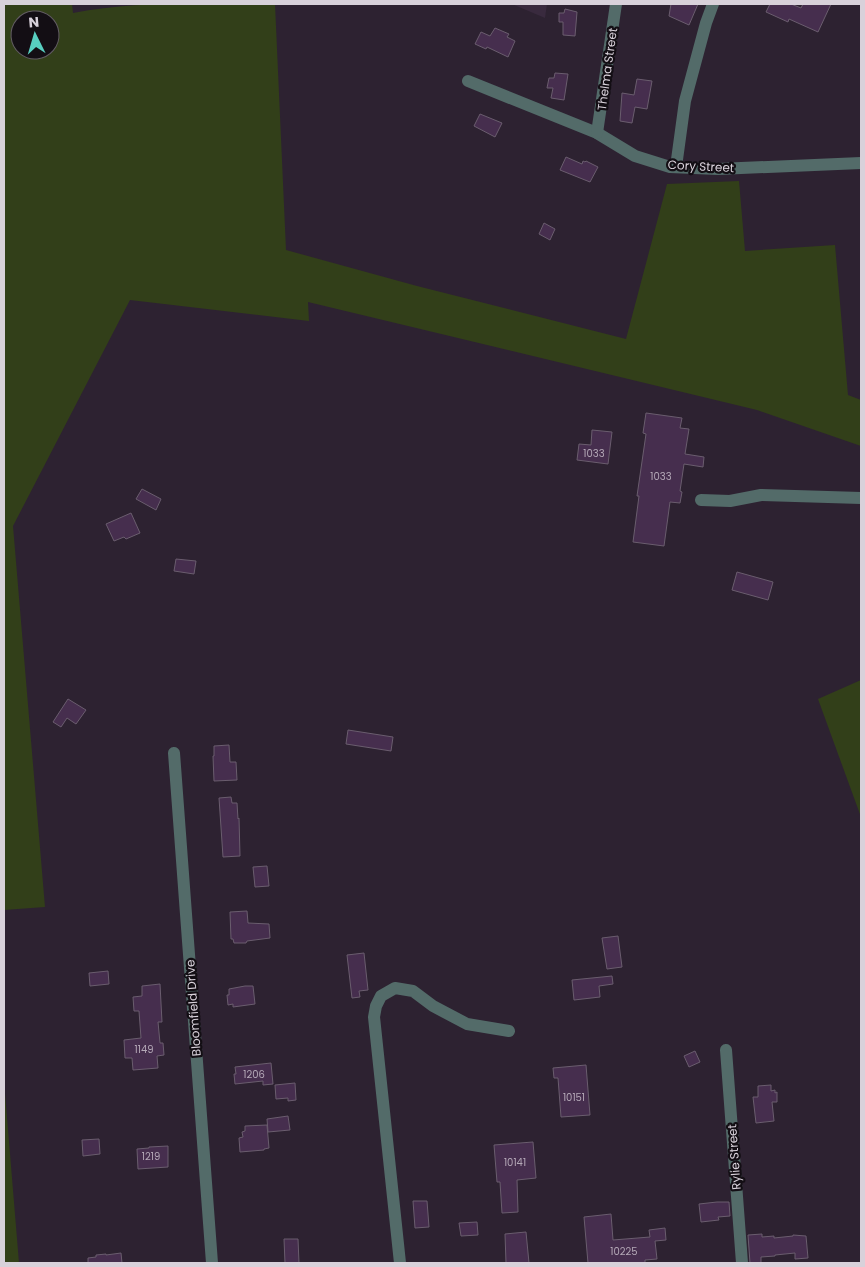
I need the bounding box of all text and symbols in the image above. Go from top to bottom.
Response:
north arrow [10,10,60,60]
text: N [28,12,40,32]
street label: Thelma Street [593,27,621,111]
street label: Cory Street [667,156,735,176]
house number: 1033 [583,446,605,461]
house number: 1033 [650,469,672,484]
street label: Bloomfield Drive [181,959,205,1057]
house number: 1149 [135,1042,154,1057]
house number: 1206 [243,1067,265,1082]
house number: 10151 [563,1090,585,1105]
street label: Rylie Street [723,1124,745,1190]
house number: 1219 [142,1149,160,1164]
house number: 10141 [504,1155,526,1170]
house number: 10225 [610,1244,638,1259]

